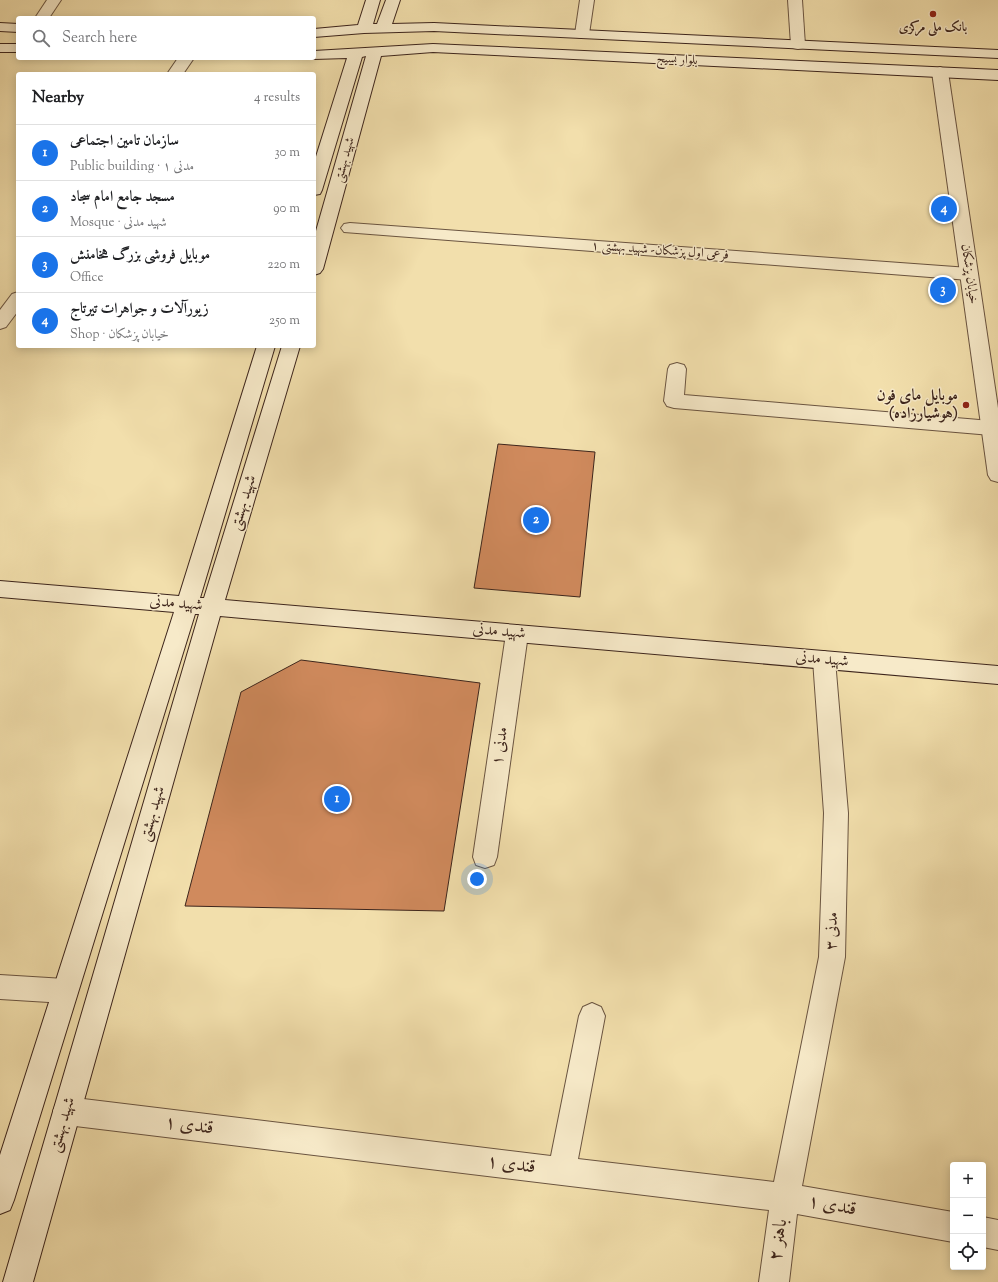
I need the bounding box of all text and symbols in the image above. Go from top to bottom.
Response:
marker: بانک ملی مرکزی [928,9,938,19]
search box [16,16,316,60]
place label: بانک ملی مرکزی [899,19,968,37]
icon: search [30,27,52,49]
text: Search here [62,28,137,49]
street label: بلوار بسیج [656,50,698,71]
text: Nearby [32,86,84,110]
text: 4 results [254,89,300,107]
text: سازمان تامین اجتماعی [70,131,179,152]
street label: شهید بهشتی [330,135,360,185]
text: 1 [43,144,47,162]
text: 30 m [274,144,300,162]
text: Public building · مدنی ۱ [70,158,194,176]
text: مسجد جامع امام سجاد [70,187,175,208]
pin: 4 [931,194,957,224]
text: 2 [42,200,48,218]
text: 90 m [273,200,300,218]
text: Mosque · شهید مدنی [70,214,167,232]
street label: فرعی اول پزشکان- شهید بهشتی ۱ [591,237,730,265]
street label: خیابان پزشکان [956,243,982,305]
text: موبایل فروشی بزرگ هخامنش [70,245,210,266]
text: 3 [42,256,48,274]
text: 220 m [267,256,300,274]
text: Office [70,269,103,287]
pin: 3 [930,275,956,305]
text: زیورآلات و جواهرات تیرتاج [70,299,209,320]
text: 4 [42,312,48,330]
text: 250 m [269,312,300,330]
text: Shop · خیابان پزشکان [70,326,169,344]
place label: موبایل مای فون (هوشیارزاده) [877,385,958,426]
marker: موبایل مای فون (هوشیارزاده) [961,400,971,410]
street label: شهید بهشتی [225,472,263,534]
pin: 2 [523,505,549,535]
street label: شهید مدنی [148,590,204,618]
street label: شهید مدنی [471,618,527,646]
street label: شهید مدنی [794,646,850,674]
street label: مدنی ۱ [487,725,515,767]
street label: شهید بهشتی [134,783,172,845]
pin: 1 [324,784,350,814]
your location [467,869,487,889]
street label: مدنی ۳ [821,911,845,951]
street label: شهید بهشتی [44,1094,82,1156]
street label: قندی ۱ [163,1110,215,1142]
street label: قندی ۱ [485,1149,537,1181]
map controls [950,1162,986,1270]
button: + [950,1162,986,1198]
street label: قندی ۱ [806,1188,858,1224]
button: − [950,1198,986,1234]
street label: باهنر ۲ [763,1217,795,1263]
button: locate [950,1234,986,1270]

